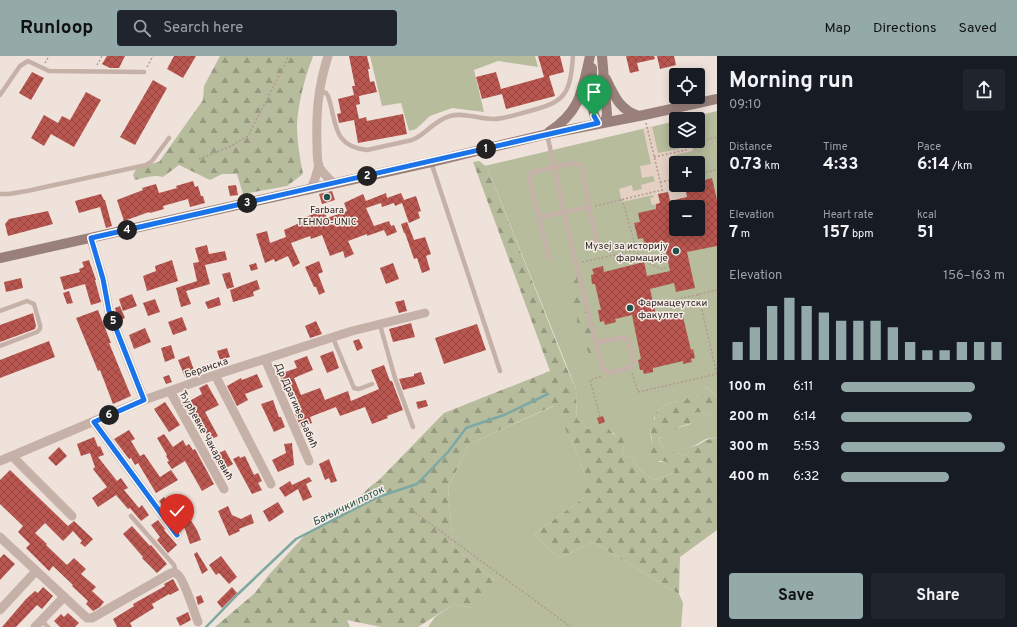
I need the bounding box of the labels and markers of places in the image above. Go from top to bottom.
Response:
pin [577,75,611,116]
pin: 1 [476,139,496,159]
pin: 2 [357,166,377,186]
marker: Farbara TEHNO-UNIC [322,192,332,202]
pin: 3 [237,193,257,213]
place label: Farbara TEHNO-UNIC [297,204,357,229]
pin: 4 [117,220,137,240]
place label: Музеј за историју фармације [585,240,668,265]
marker: Музеј за историју фармације [671,246,681,256]
place label: Фармацеутски факултет [638,297,707,322]
marker: Фармацеутски факултет [625,303,635,313]
pin: 5 [103,311,123,331]
pin: 6 [99,405,119,425]
pin [160,494,194,535]

